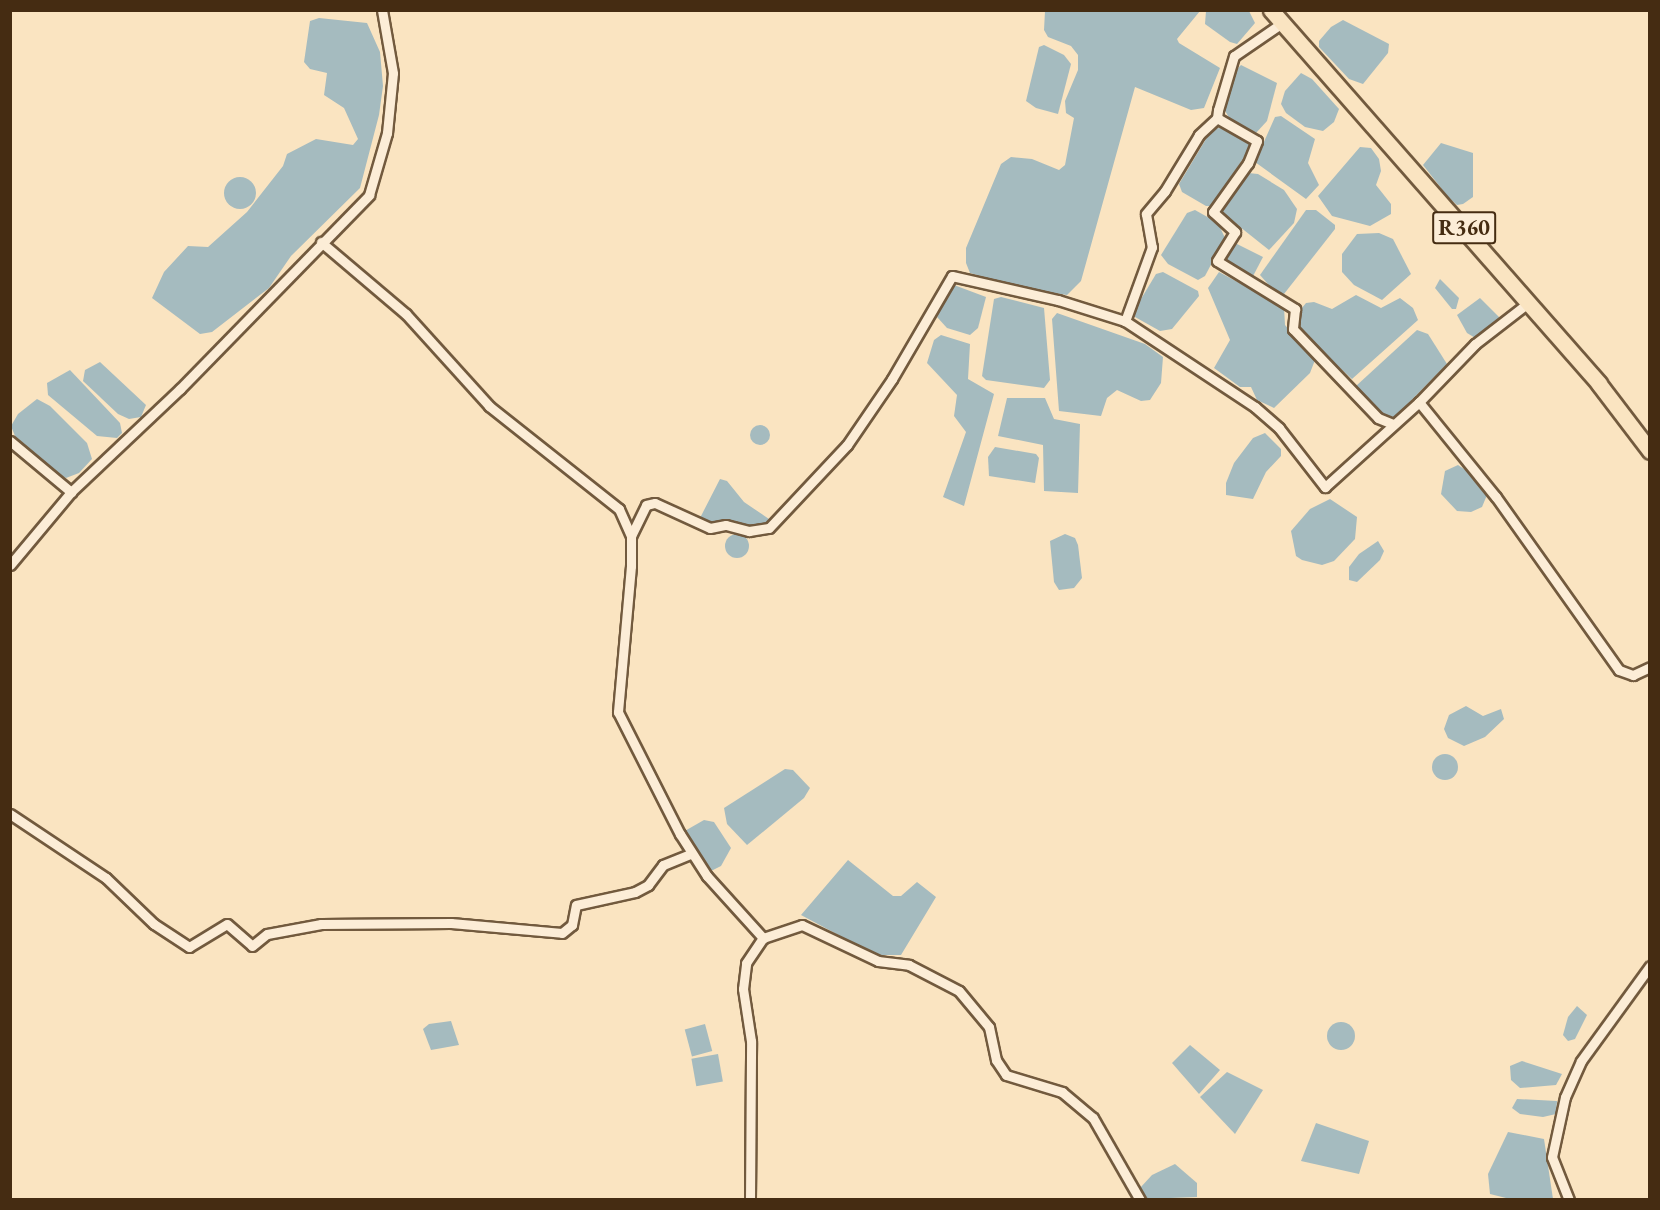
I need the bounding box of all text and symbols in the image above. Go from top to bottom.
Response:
road number: R360 [1431,209,1497,247]

